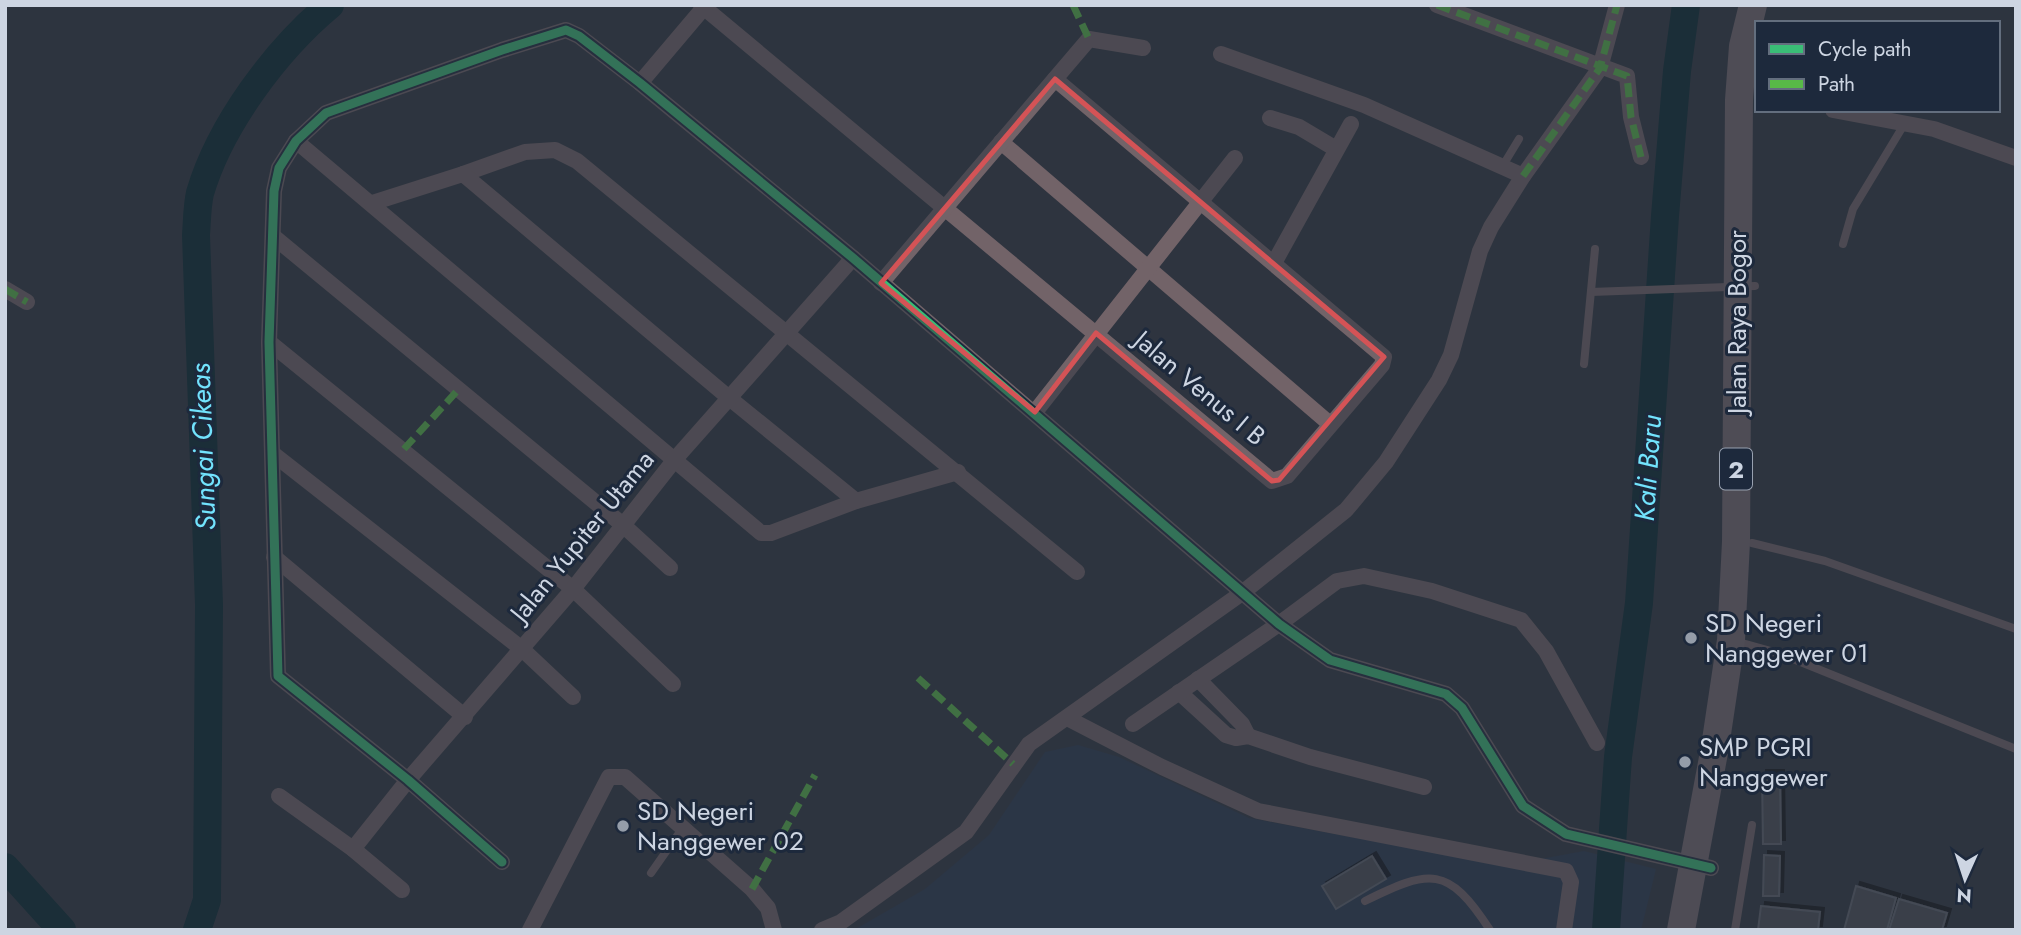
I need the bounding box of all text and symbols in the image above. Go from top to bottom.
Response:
legend [1755,21,2000,112]
text: Cycle path [1818,34,1911,64]
text: Path [1818,69,1855,99]
street label: Jalan Raya Bogor [1718,230,1756,417]
street label: Jalan Venus I B [1124,320,1274,454]
water label: Sungai Cikeas [180,362,226,531]
water label: Kali Baru [1624,413,1672,523]
street label: Jalan Yupiter Utama [499,442,663,632]
road number: 2 [1720,448,1752,490]
place label: SD Negeri Nanggewer 01 [1705,604,1869,672]
marker: SD Negeri Nanggewer 01 [1683,630,1699,646]
place label: SMP PGRI Nanggewer [1699,728,1828,796]
marker: SMP PGRI Nanggewer [1677,754,1693,770]
place label: SD Negeri Nanggewer 02 [637,792,804,860]
marker: SD Negeri Nanggewer 02 [615,818,631,834]
north arrow [1930,844,2000,914]
text: N [1956,882,1972,909]

